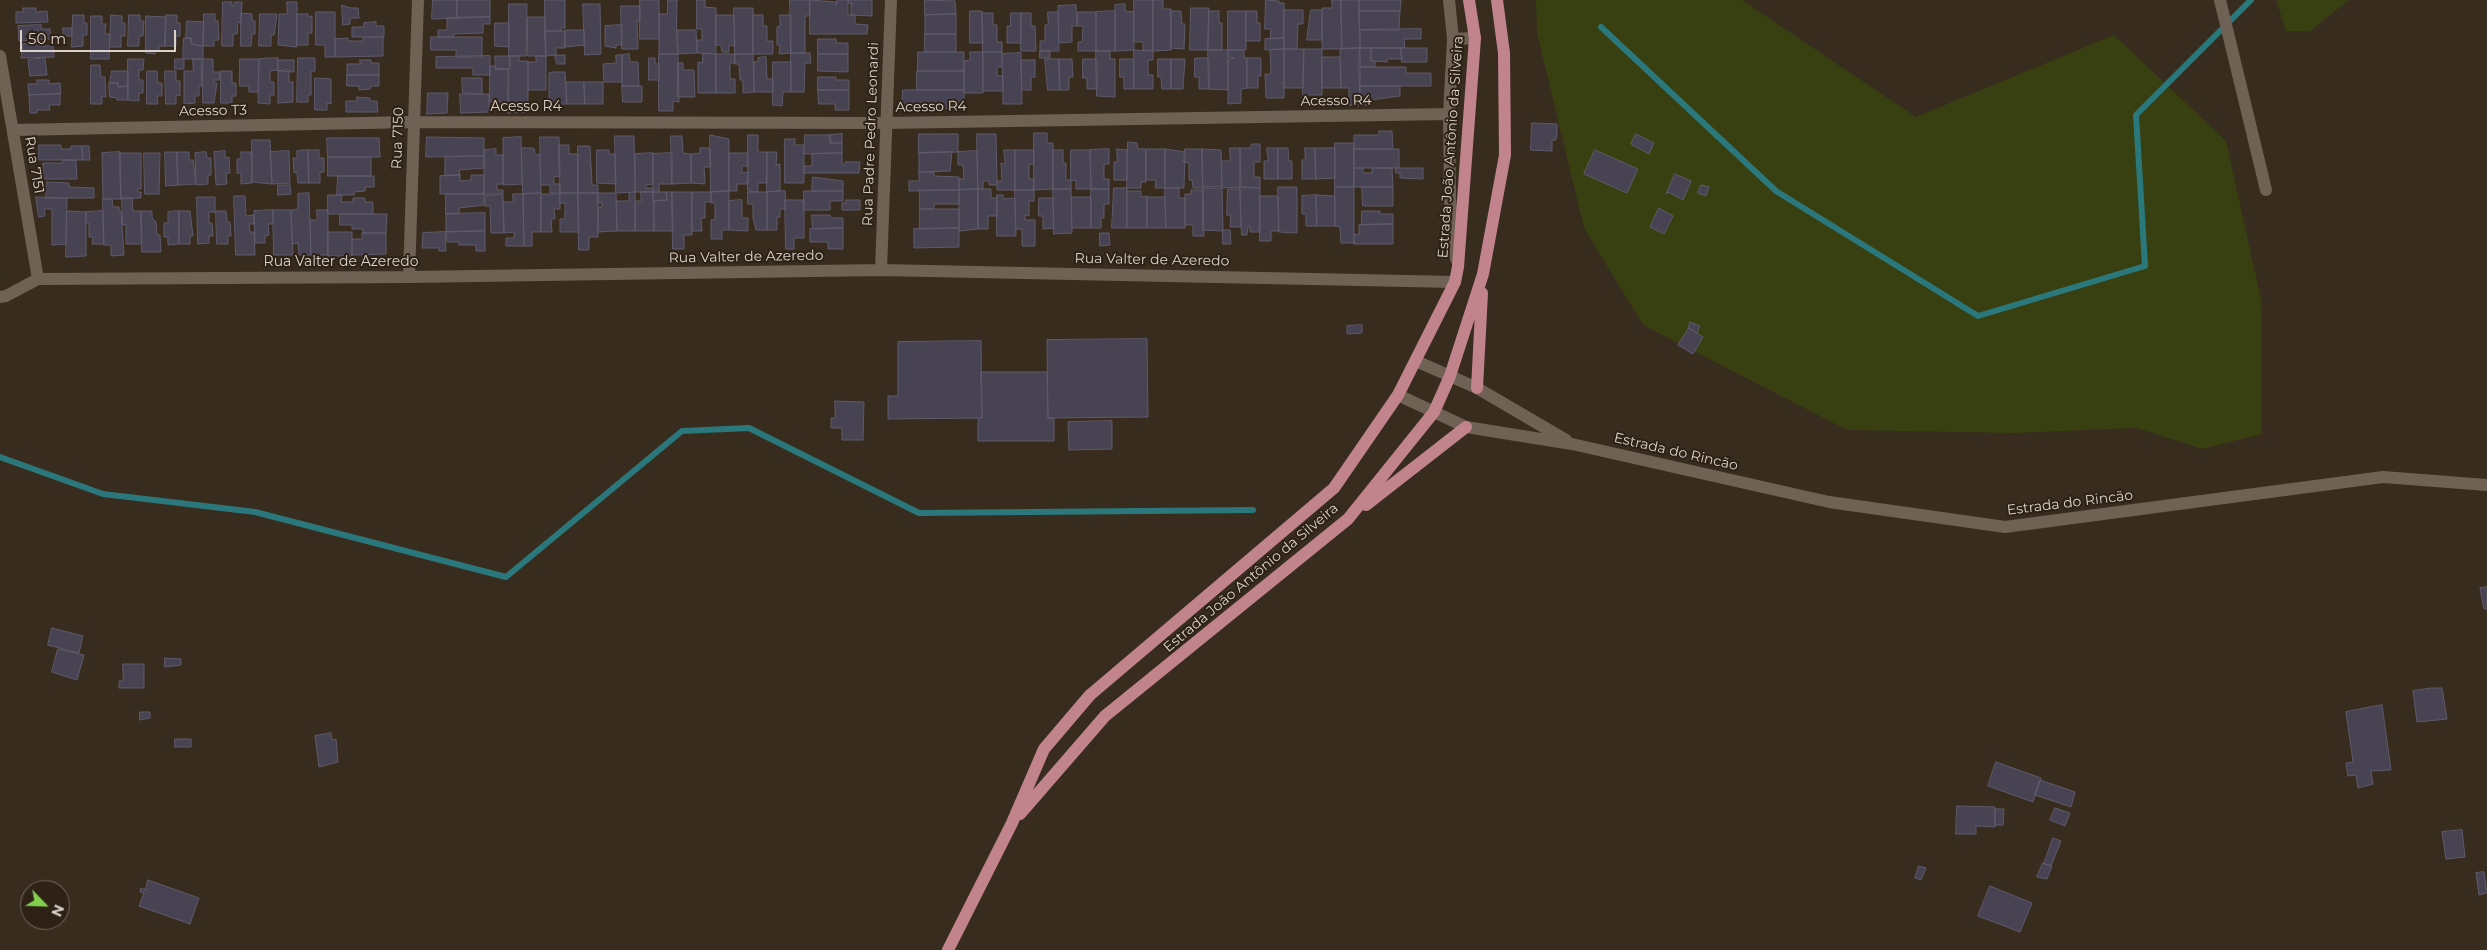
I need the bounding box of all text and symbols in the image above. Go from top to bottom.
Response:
scale bar [22,20,179,52]
text: 50 m [28,29,66,48]
street label: Estrada João Antônio da Silveira [1435,35,1467,259]
street label: Rua Padre Pedro Leonardi [859,42,883,226]
street label: Acesso R4 [1300,92,1372,110]
street label: Acesso R4 [895,98,967,116]
street label: Acesso R4 [490,99,562,115]
street label: Acesso T3 [179,102,247,120]
street label: Rua 7150 [389,107,407,169]
street label: Rua 7151 [21,135,47,195]
street label: Rua Valter de Azeredo [668,247,824,267]
street label: Rua Valter de Azeredo [1074,250,1230,270]
street label: Rua Valter de Azeredo [264,254,418,270]
street label: Estrada do Rincão [1612,430,1740,474]
street label: Estrada do Rincão [2006,487,2134,519]
street label: Estrada João Antônio da Silveira [1160,500,1342,656]
north arrow [20,880,70,930]
text: N [47,902,68,920]

